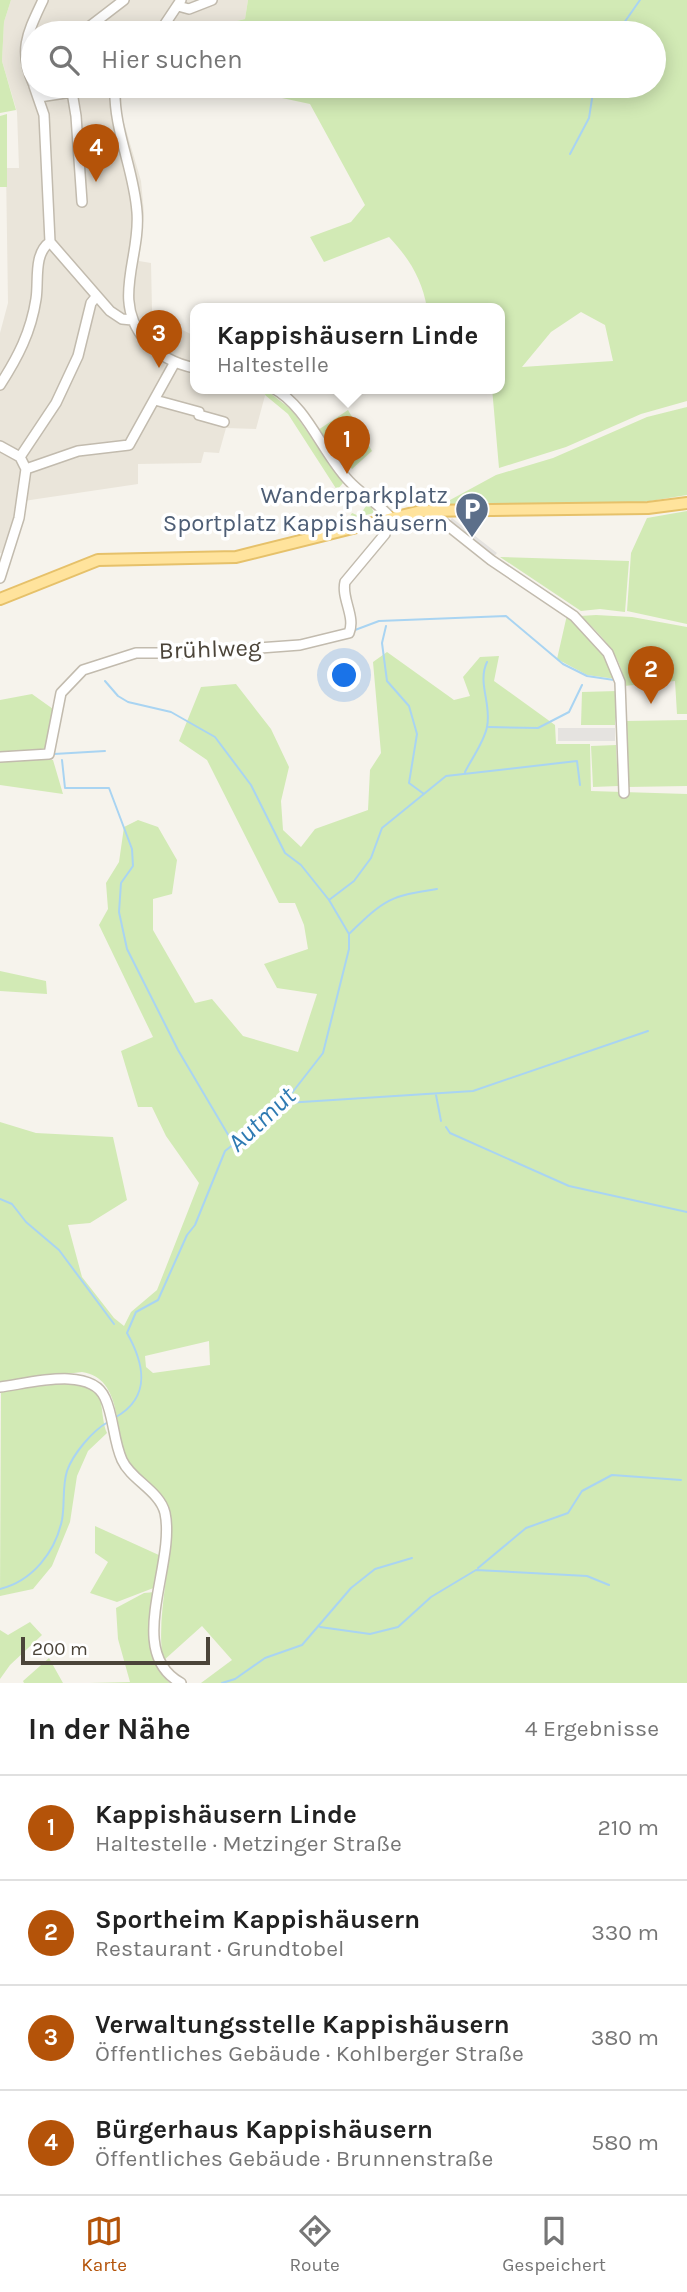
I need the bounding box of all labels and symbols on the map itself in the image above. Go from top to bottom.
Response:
pin: 4 [73,124,119,182]
pin: 3 [136,310,182,368]
pin: 1 [324,416,370,474]
place label: Wanderparkplatz Sportplatz Kappishäusern [163,481,448,537]
parking icon: Wanderparkplatz Sportplatz Kappishäusern [453,490,491,539]
street label: Brühlweg [158,633,262,665]
pin: 2 [628,646,674,704]
your location [327,658,361,692]
water label: Autmut [221,1080,302,1158]
scale bar [21,1634,210,1666]

